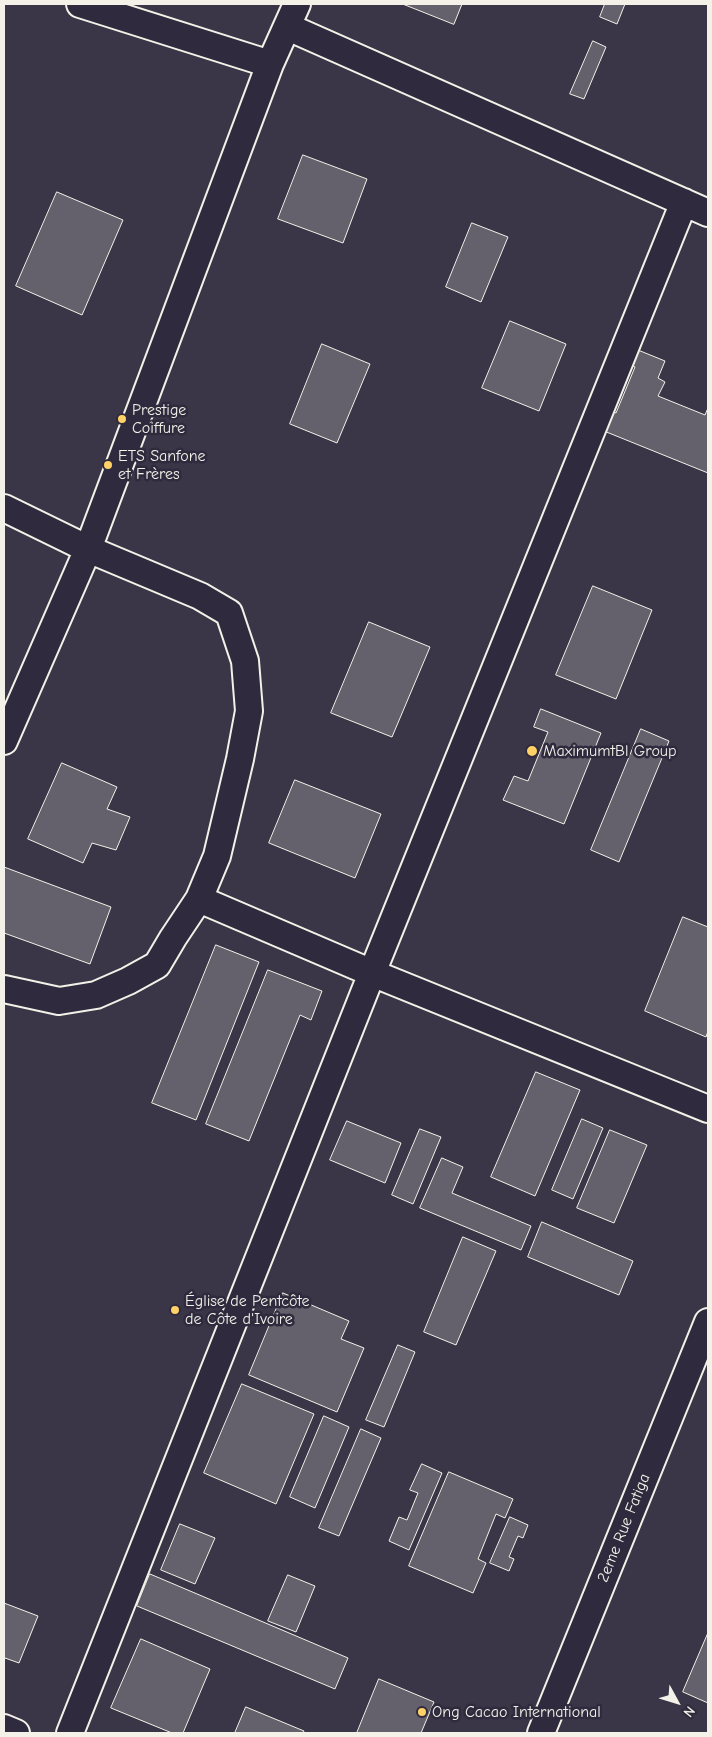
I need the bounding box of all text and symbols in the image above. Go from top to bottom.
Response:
place label: Prestige Coiffure [132,400,186,438]
marker: Prestige Coiffure [116,413,128,425]
place label: ETS Sanfone et Frères [118,446,206,484]
marker: ETS Sanfone et Frères [102,459,114,471]
place label: MaximumtBl Group [543,741,677,761]
marker: MaximumtBl Group [525,744,539,758]
place label: Église de Pentcôte de Côte d'Ivoire [185,1291,309,1329]
marker: Église de Pentcôte de Côte d'Ivoire [169,1304,181,1316]
street label: 2eme Rue Fatiga [593,1471,655,1585]
north arrow [652,1677,702,1727]
place label: Ong Cacao International [432,1702,601,1722]
text: N [680,1703,699,1721]
marker: Ong Cacao International [416,1706,428,1718]

